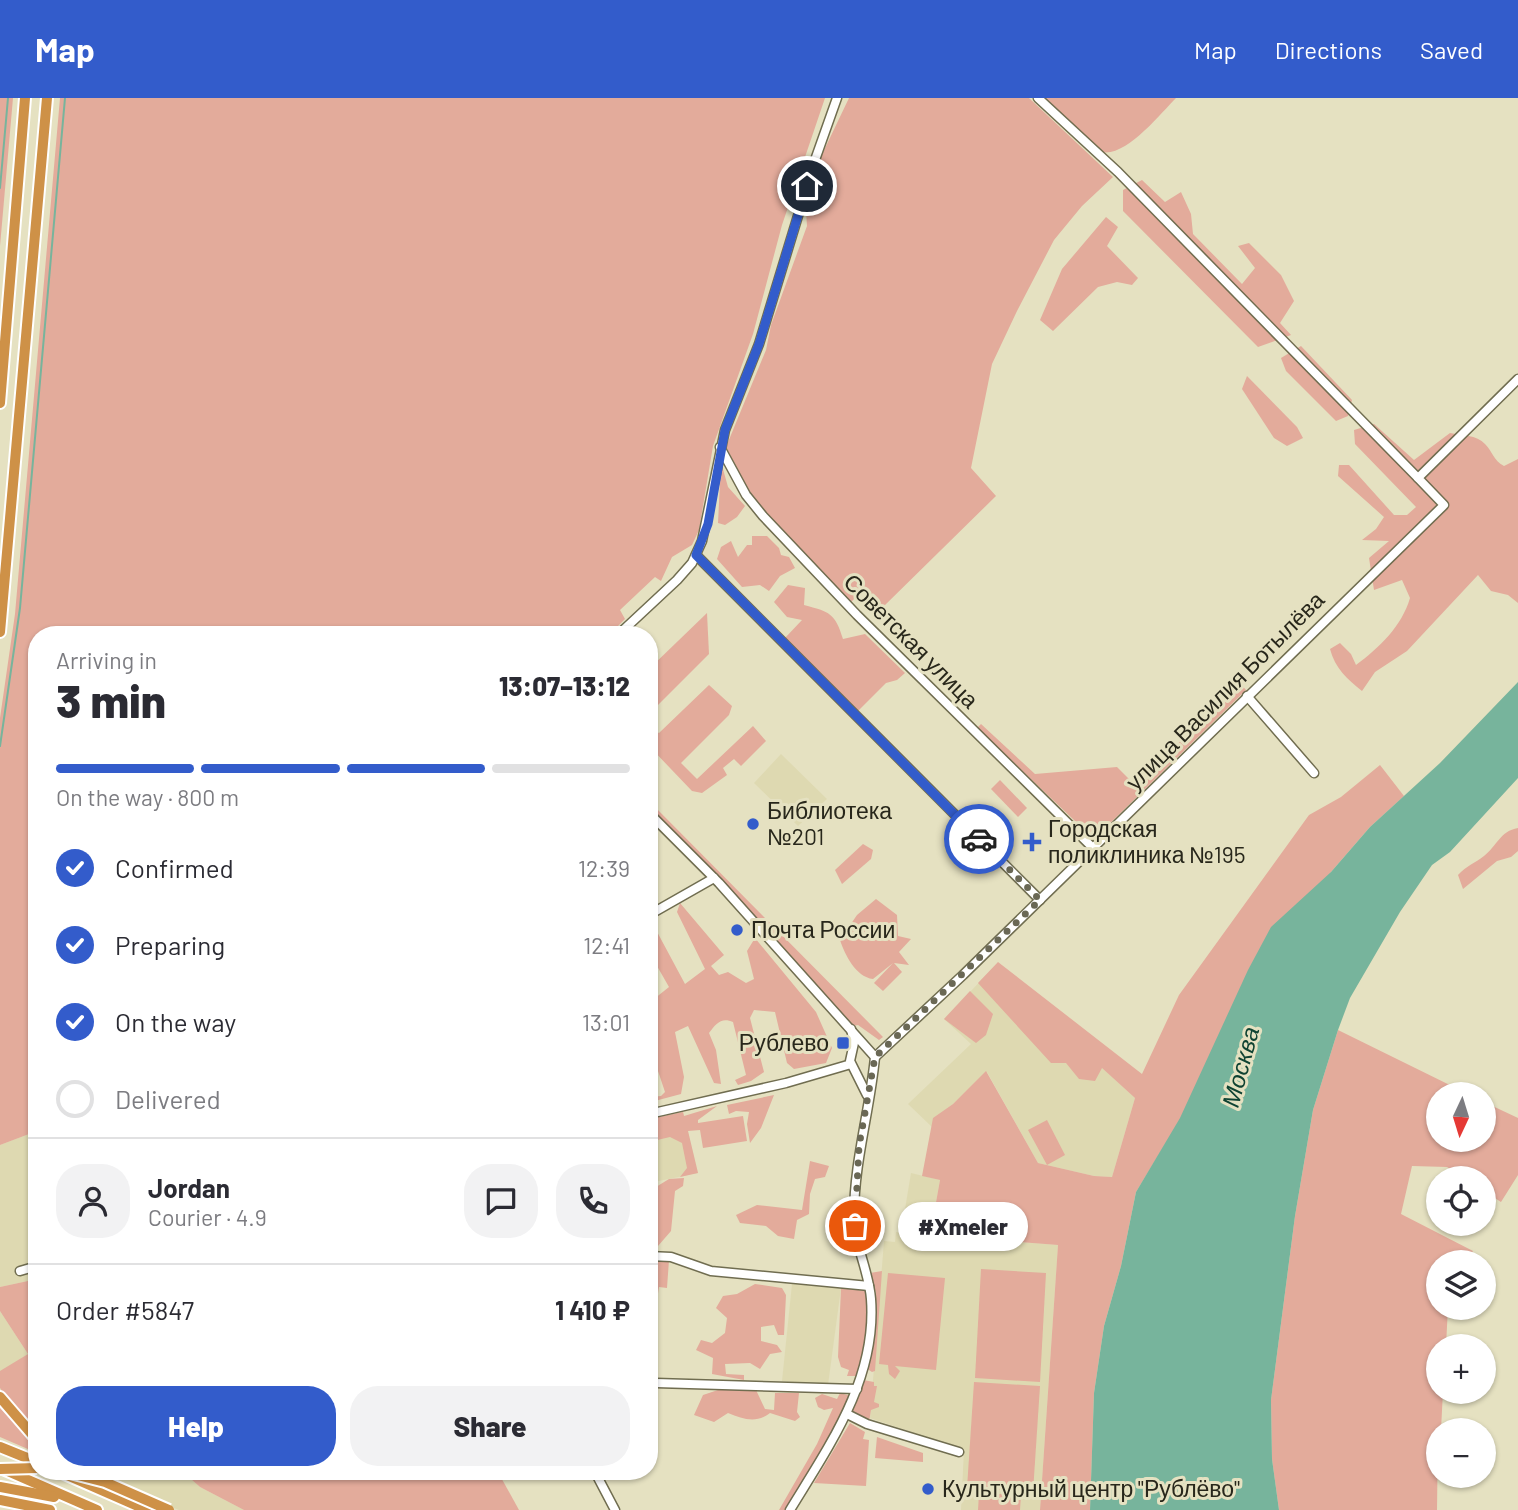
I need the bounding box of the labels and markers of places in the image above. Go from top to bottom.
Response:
pin [777,156,837,216]
place label: Библиотека №201 [767,796,892,850]
place label: Городская поликлиника №195 [1048,814,1246,868]
marker: Библиотека №201 [745,816,761,832]
marker: Городская поликлиника №195 [1022,832,1042,852]
place label: Почта России [751,915,895,943]
marker: Почта России [729,922,745,938]
place label: Рублево [739,1028,829,1056]
marker: Рублево [835,1035,851,1051]
pin [825,1196,885,1256]
callout: #Xmeler [897,1202,1026,1250]
place label: Культурный центр "Рублёво" [942,1474,1240,1502]
marker: Культурный центр "Рублёво" [920,1481,936,1497]

